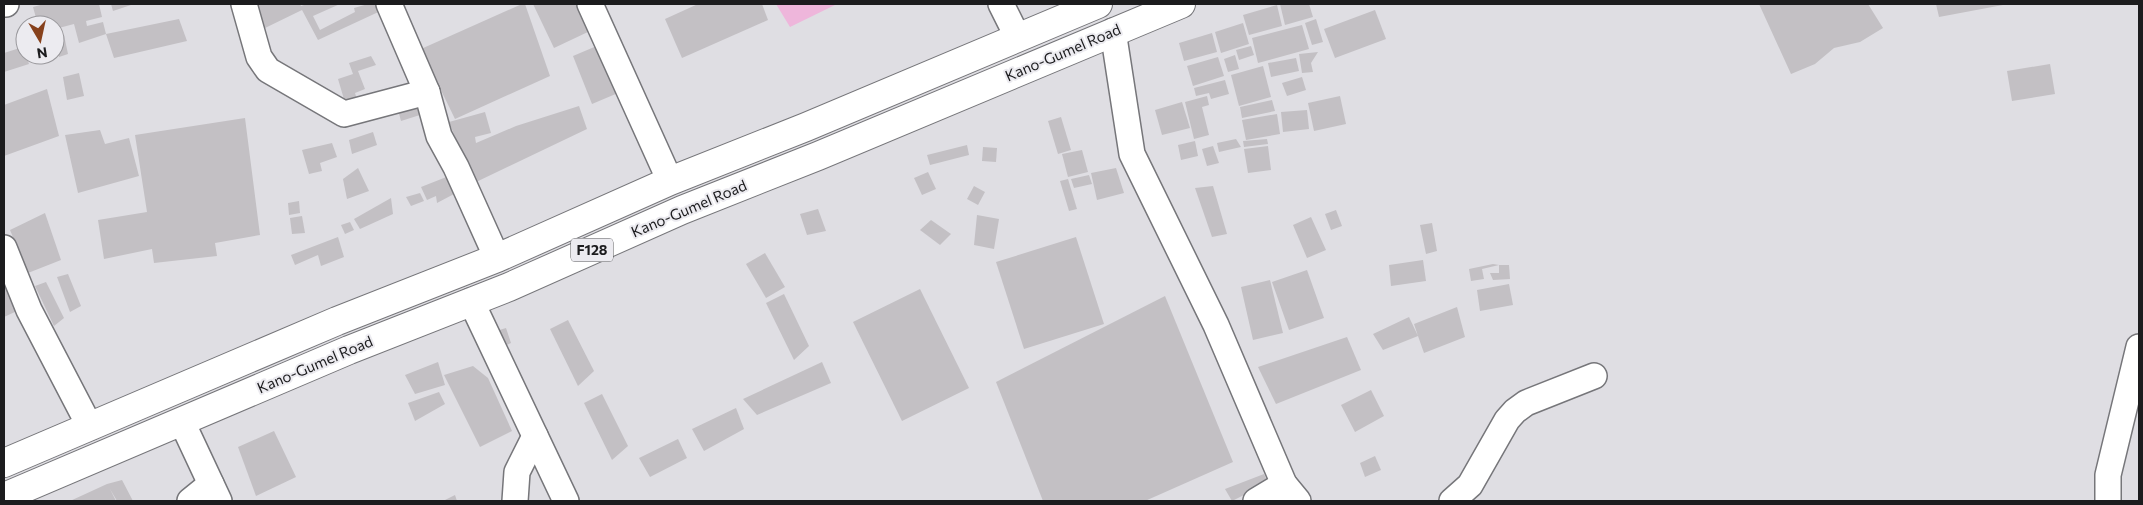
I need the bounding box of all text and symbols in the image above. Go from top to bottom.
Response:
north arrow [15,15,65,65]
street label: Kano-Gumel Road [1002,20,1123,85]
text: N [36,44,49,63]
street label: Kano-Gumel Road [628,176,749,241]
road number: F128 [571,238,613,262]
street label: Kano-Gumel Road [254,332,375,397]

